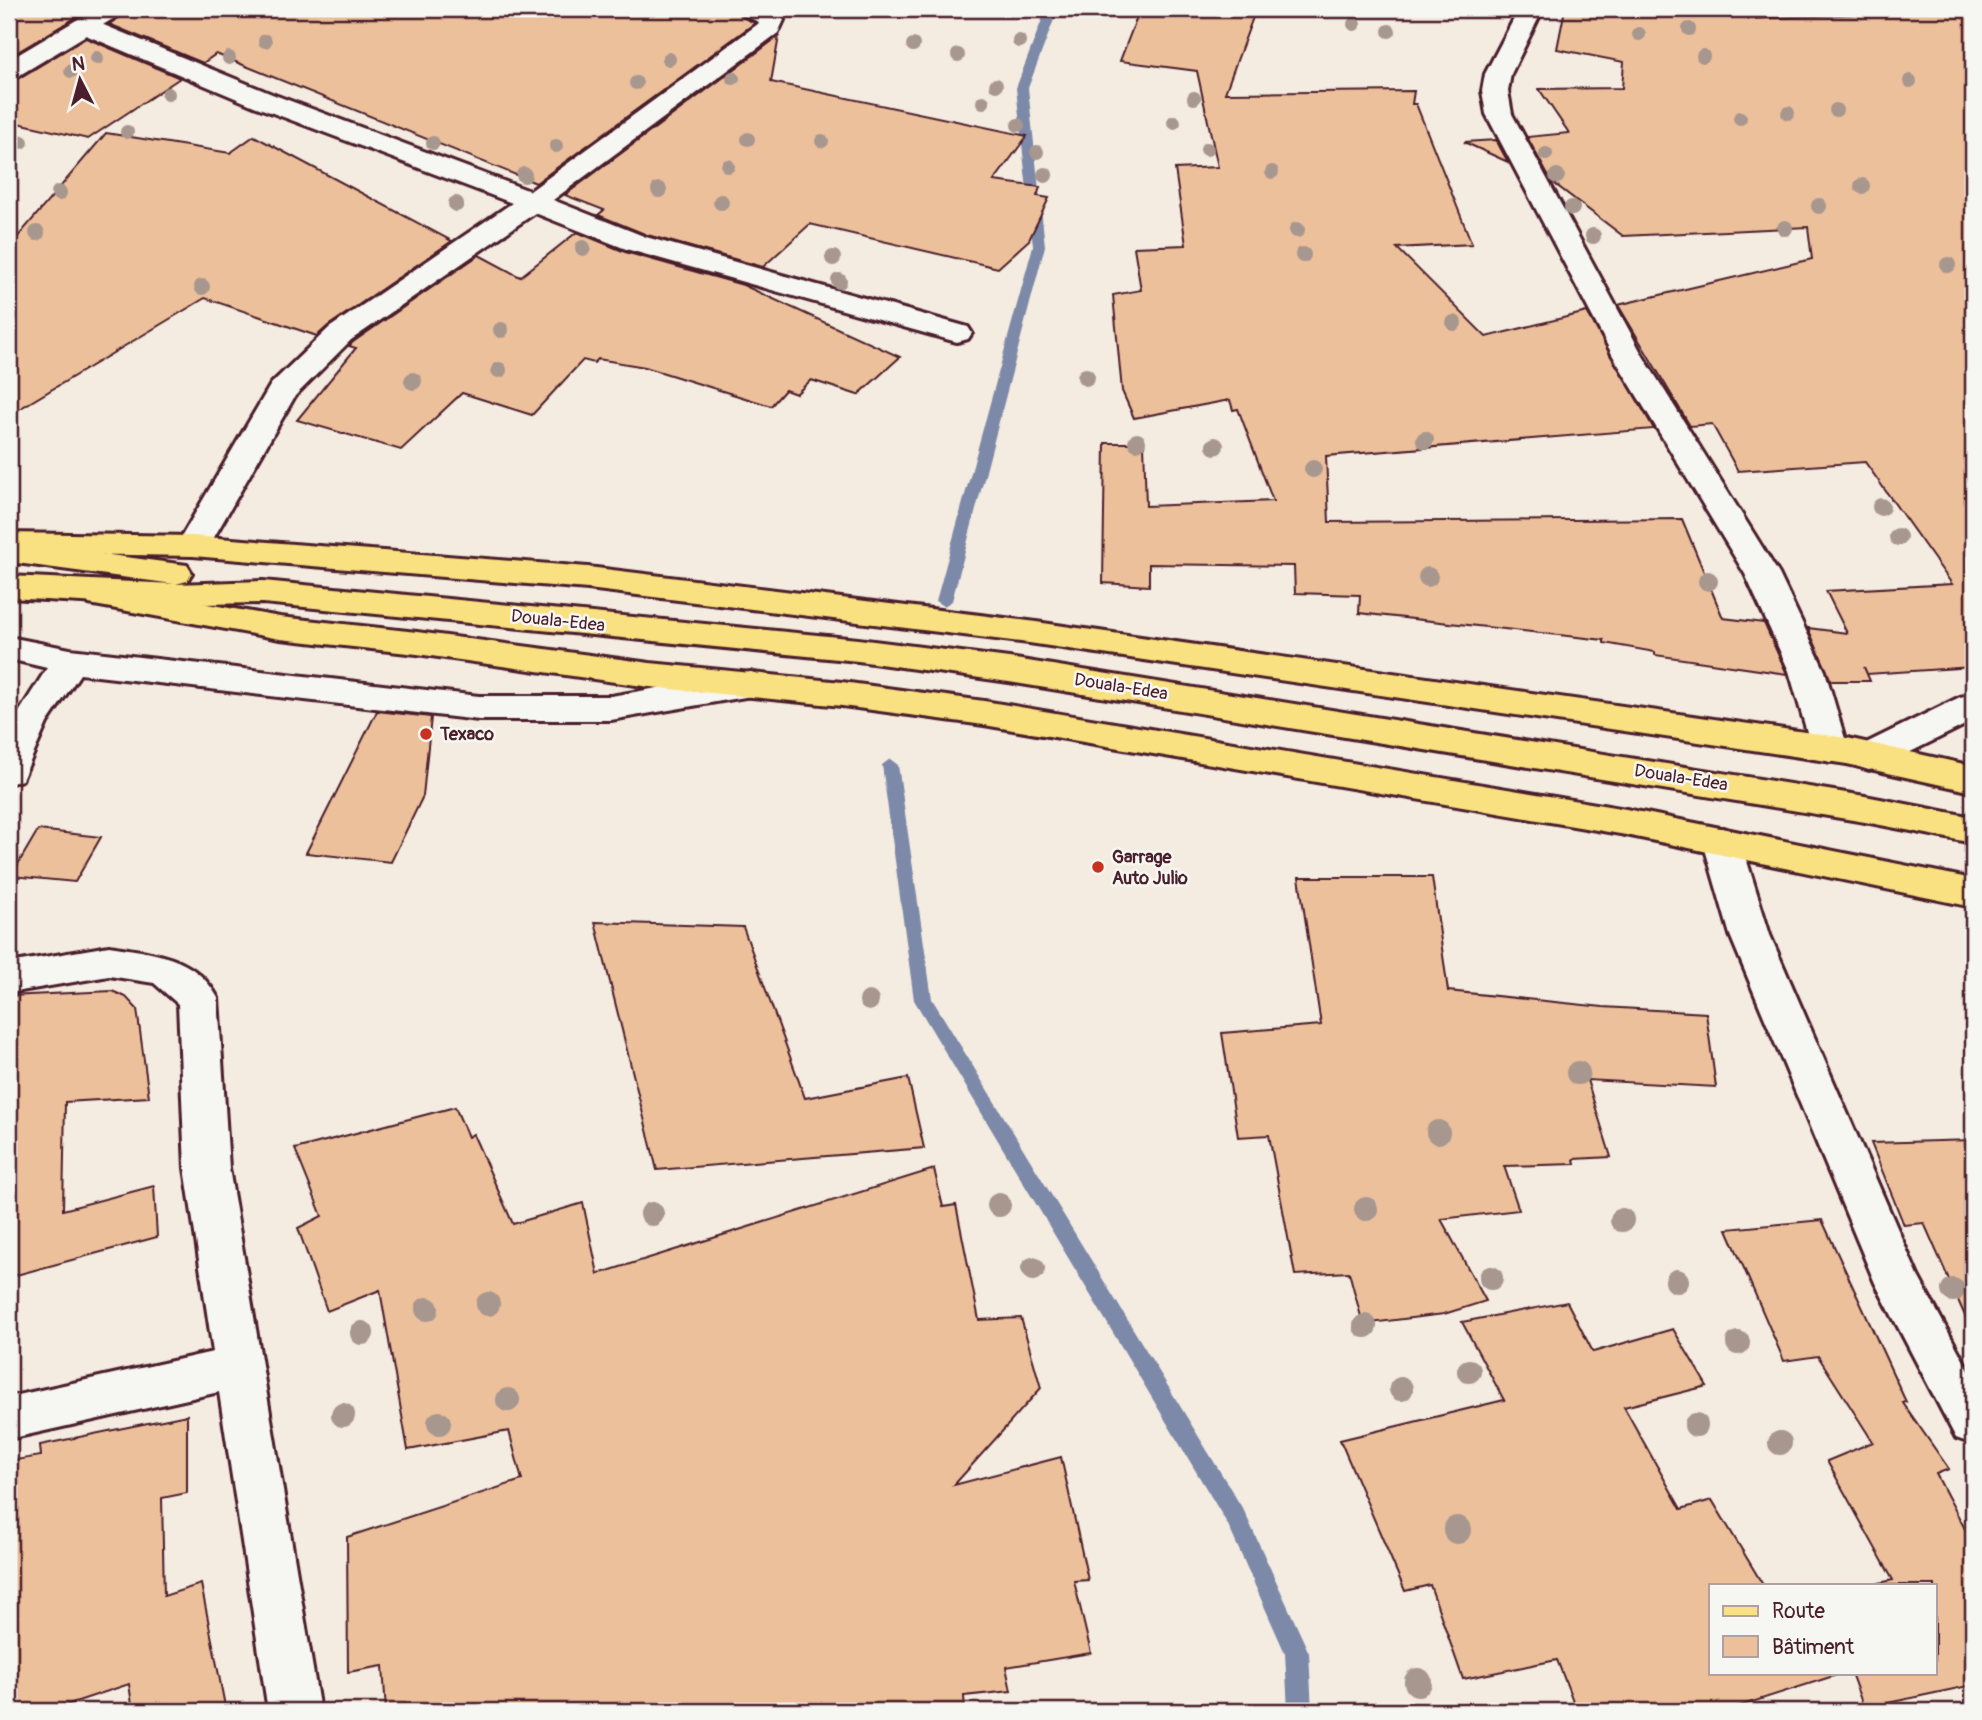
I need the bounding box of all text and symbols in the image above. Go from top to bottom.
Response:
north arrow [46,46,116,116]
text: N [71,51,86,77]
street label: Douala-Edea [510,605,606,637]
street label: Douala-Edea [1073,668,1169,706]
place label: Texaco [439,723,494,746]
marker: Texaco [418,726,434,742]
street label: Douala-Edea [1633,759,1729,797]
place label: Garrage Auto Julio [1112,846,1188,890]
marker: Garrage Auto Julio [1090,859,1106,875]
legend [1709,1584,1937,1674]
text: Route [1772,1598,1825,1625]
text: Bâtiment [1772,1634,1855,1661]

